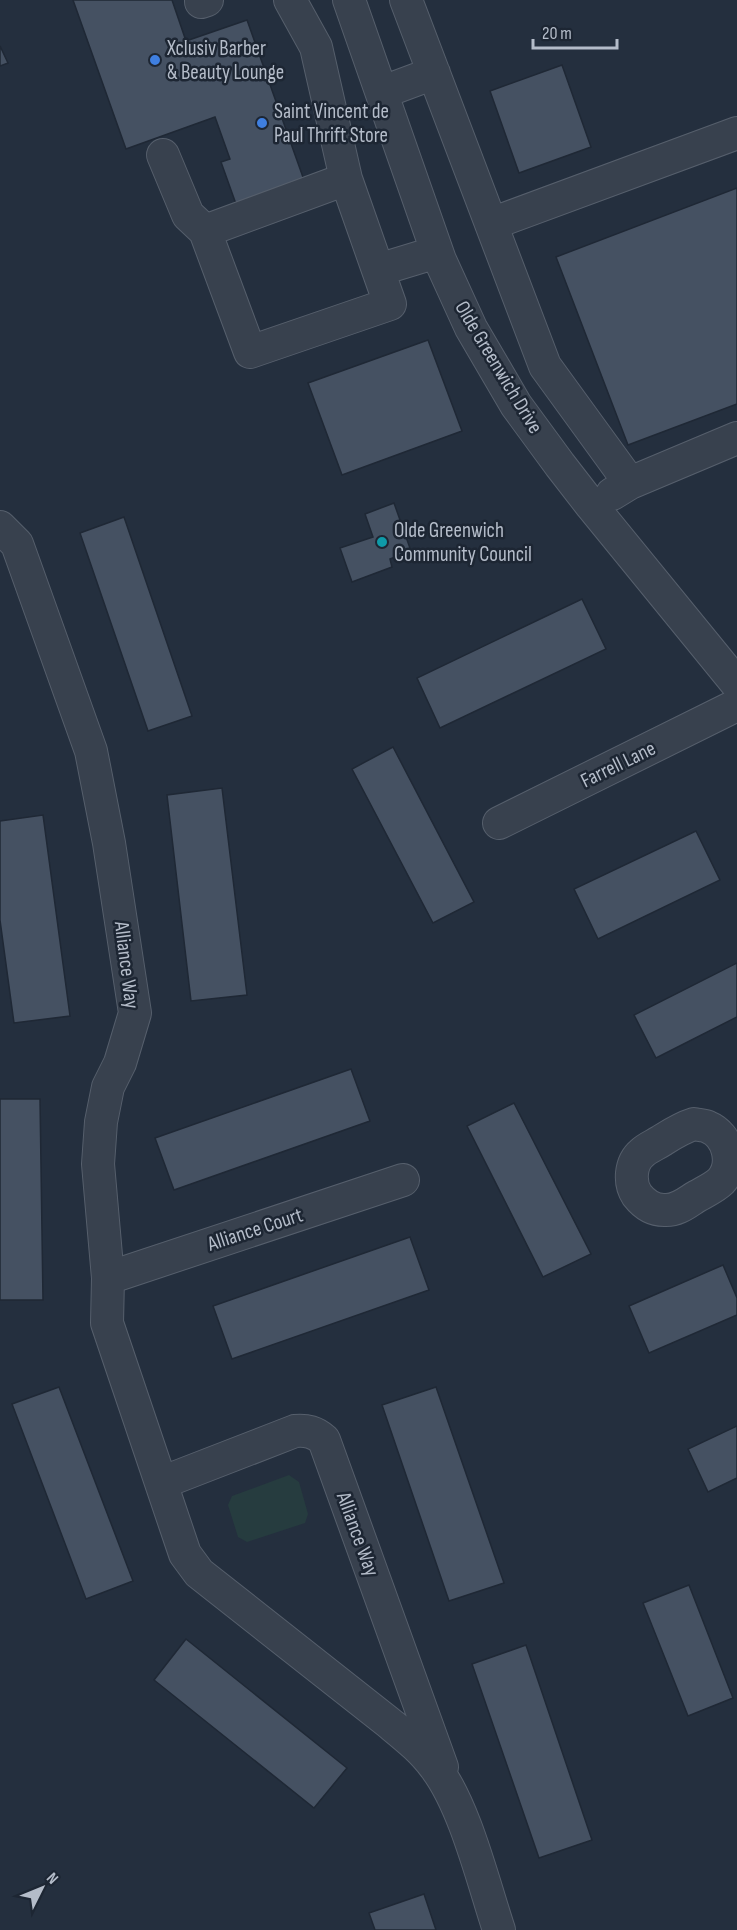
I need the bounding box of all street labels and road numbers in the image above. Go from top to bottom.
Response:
street label: Olde Greenwich Drive [449,297,548,438]
street label: Farrell Lane [577,736,660,793]
street label: Alliance Way [109,919,144,1010]
street label: Alliance Court [203,1202,306,1257]
street label: Alliance Way [330,1488,384,1580]

